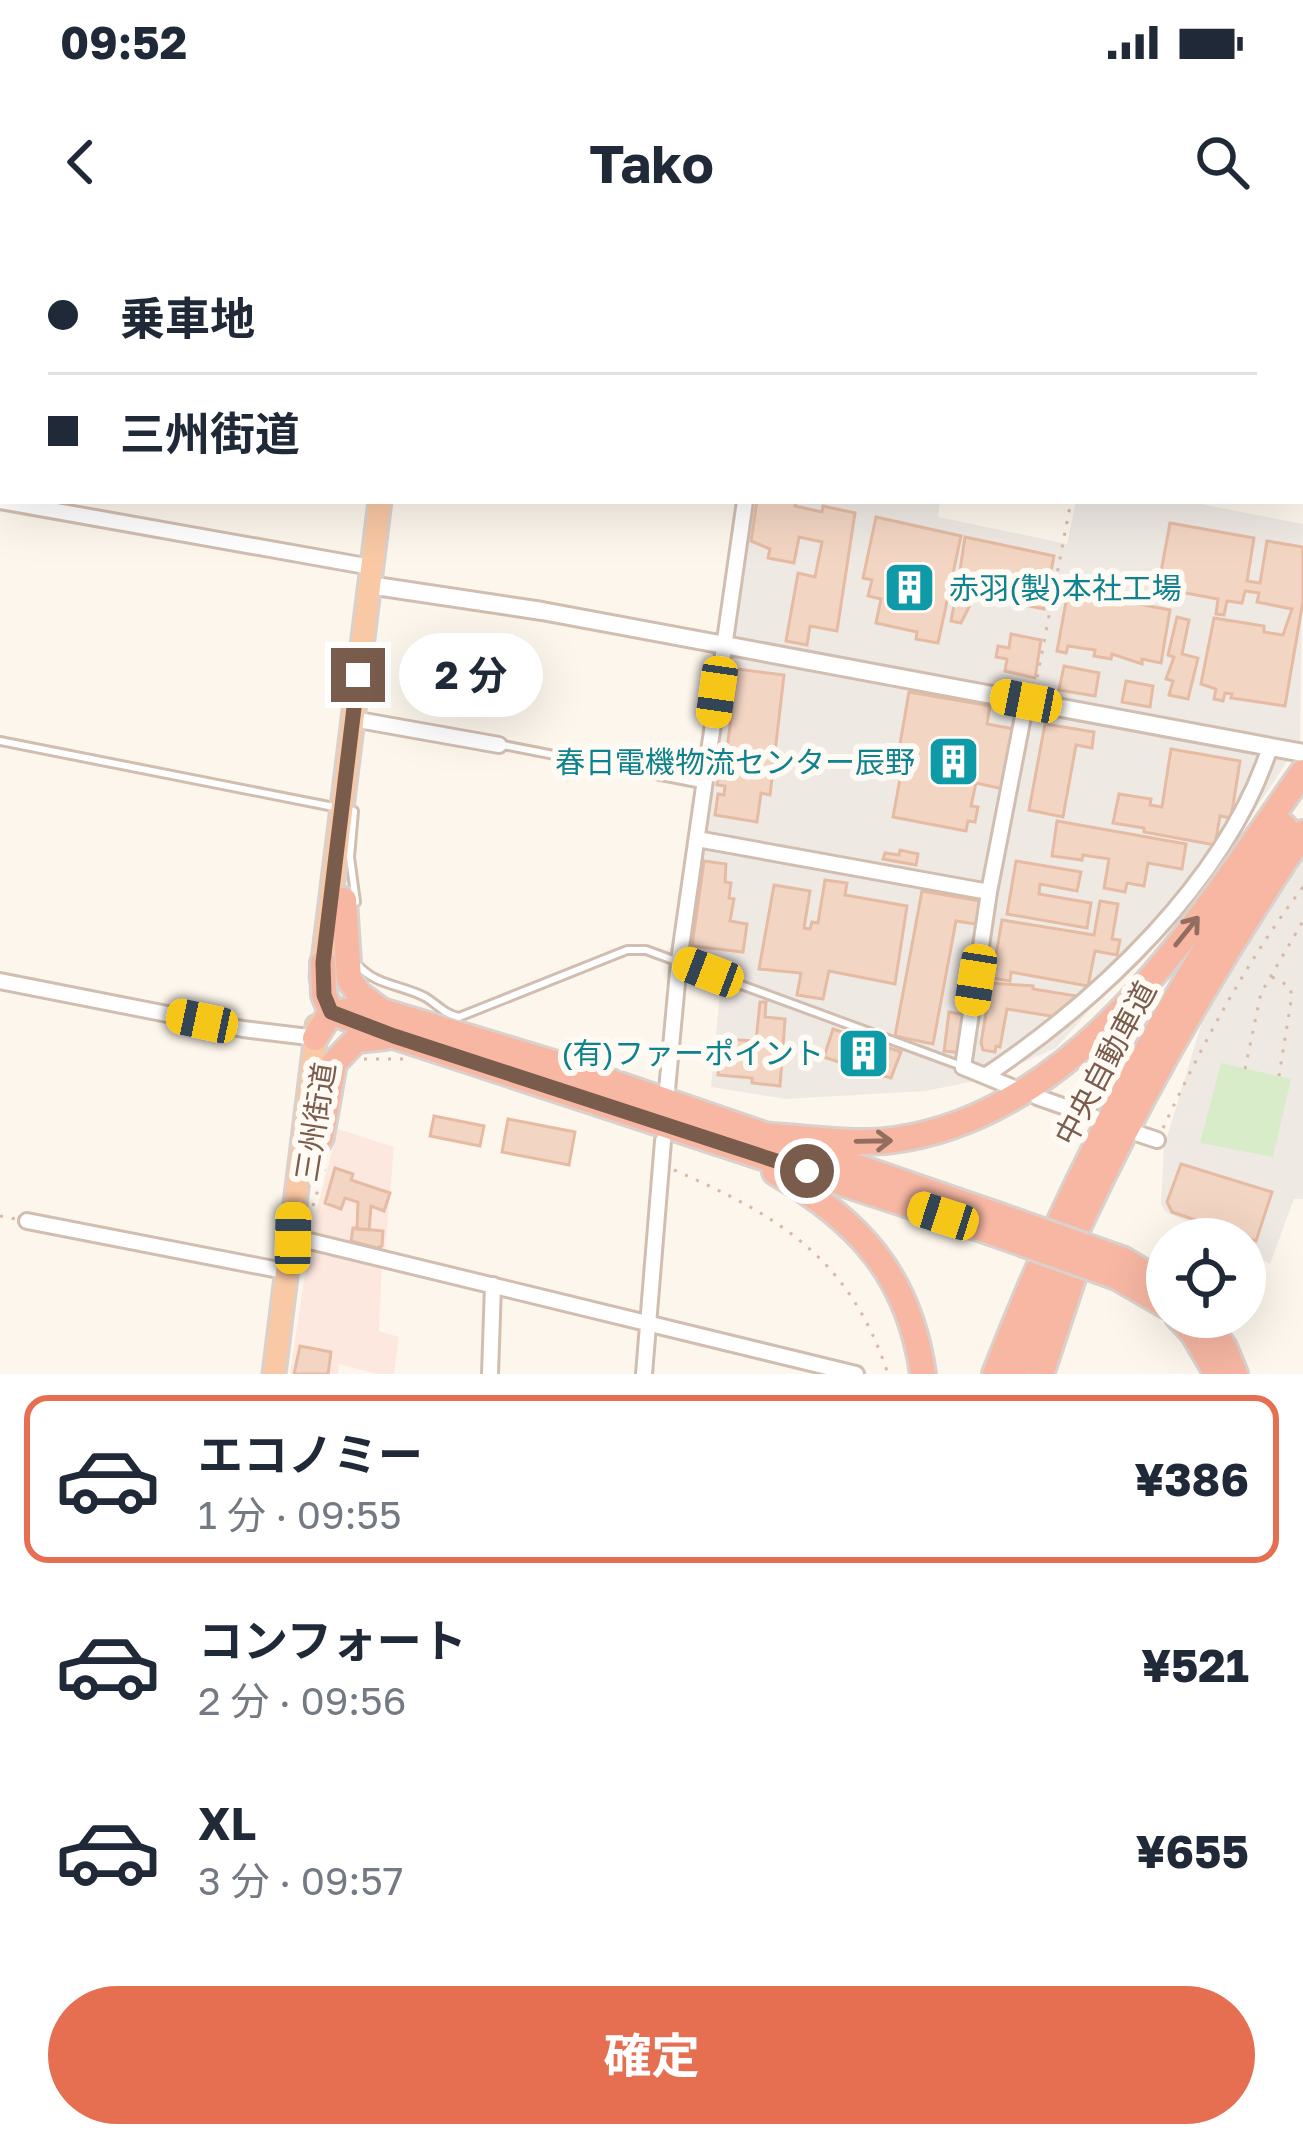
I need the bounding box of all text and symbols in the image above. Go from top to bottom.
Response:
text: 09:52 [60,15,187,69]
icon: back [48,129,114,195]
icon: search [1189,129,1255,195]
text: Tako [589,130,714,195]
text: 乗車地 [120,291,255,345]
text: 三州街道 [120,406,300,460]
building icon: 赤羽(製)本社工場 [882,560,938,616]
place label: 赤羽(製)本社工場 [949,570,1182,606]
callout: 2 分 [400,633,544,717]
route end [331,648,385,702]
text: 2 分 [435,651,507,698]
car [694,654,740,730]
car [987,676,1065,726]
building icon: 春日電機物流センター辰野 [926,734,982,790]
place label: 春日電機物流センター辰野 [555,744,915,780]
one-way arrow [1173,916,1201,947]
car [668,942,748,1002]
car [953,942,999,1018]
street label: 中央自動車道 [1047,975,1163,1151]
car [163,996,241,1046]
building icon: (有)ファーポイント [835,1025,891,1081]
place label: (有)ファーポイント [561,1035,824,1071]
street label: 三州街道 [288,1060,342,1184]
one-way arrow [854,1129,893,1152]
route start [780,1144,834,1198]
car [903,1188,983,1244]
car [274,1202,312,1274]
map controls [1146,1218,1266,1338]
button: locate [1146,1218,1266,1338]
icon: car [54,1425,162,1533]
text: エコノミー [198,1427,423,1481]
text: ¥386 [1134,1452,1249,1506]
text: 1 分 · 09:55 [198,1491,402,1538]
icon: car [54,1611,162,1719]
text: コンフォート [198,1613,467,1667]
text: ¥521 [1141,1638,1249,1692]
text: 2 分 · 09:56 [198,1677,406,1724]
text: XL [198,1796,256,1850]
icon: car [54,1797,162,1905]
text: ¥655 [1136,1824,1249,1878]
text: 3 分 · 09:57 [198,1857,404,1904]
button: 確定 [48,1986,1255,2124]

